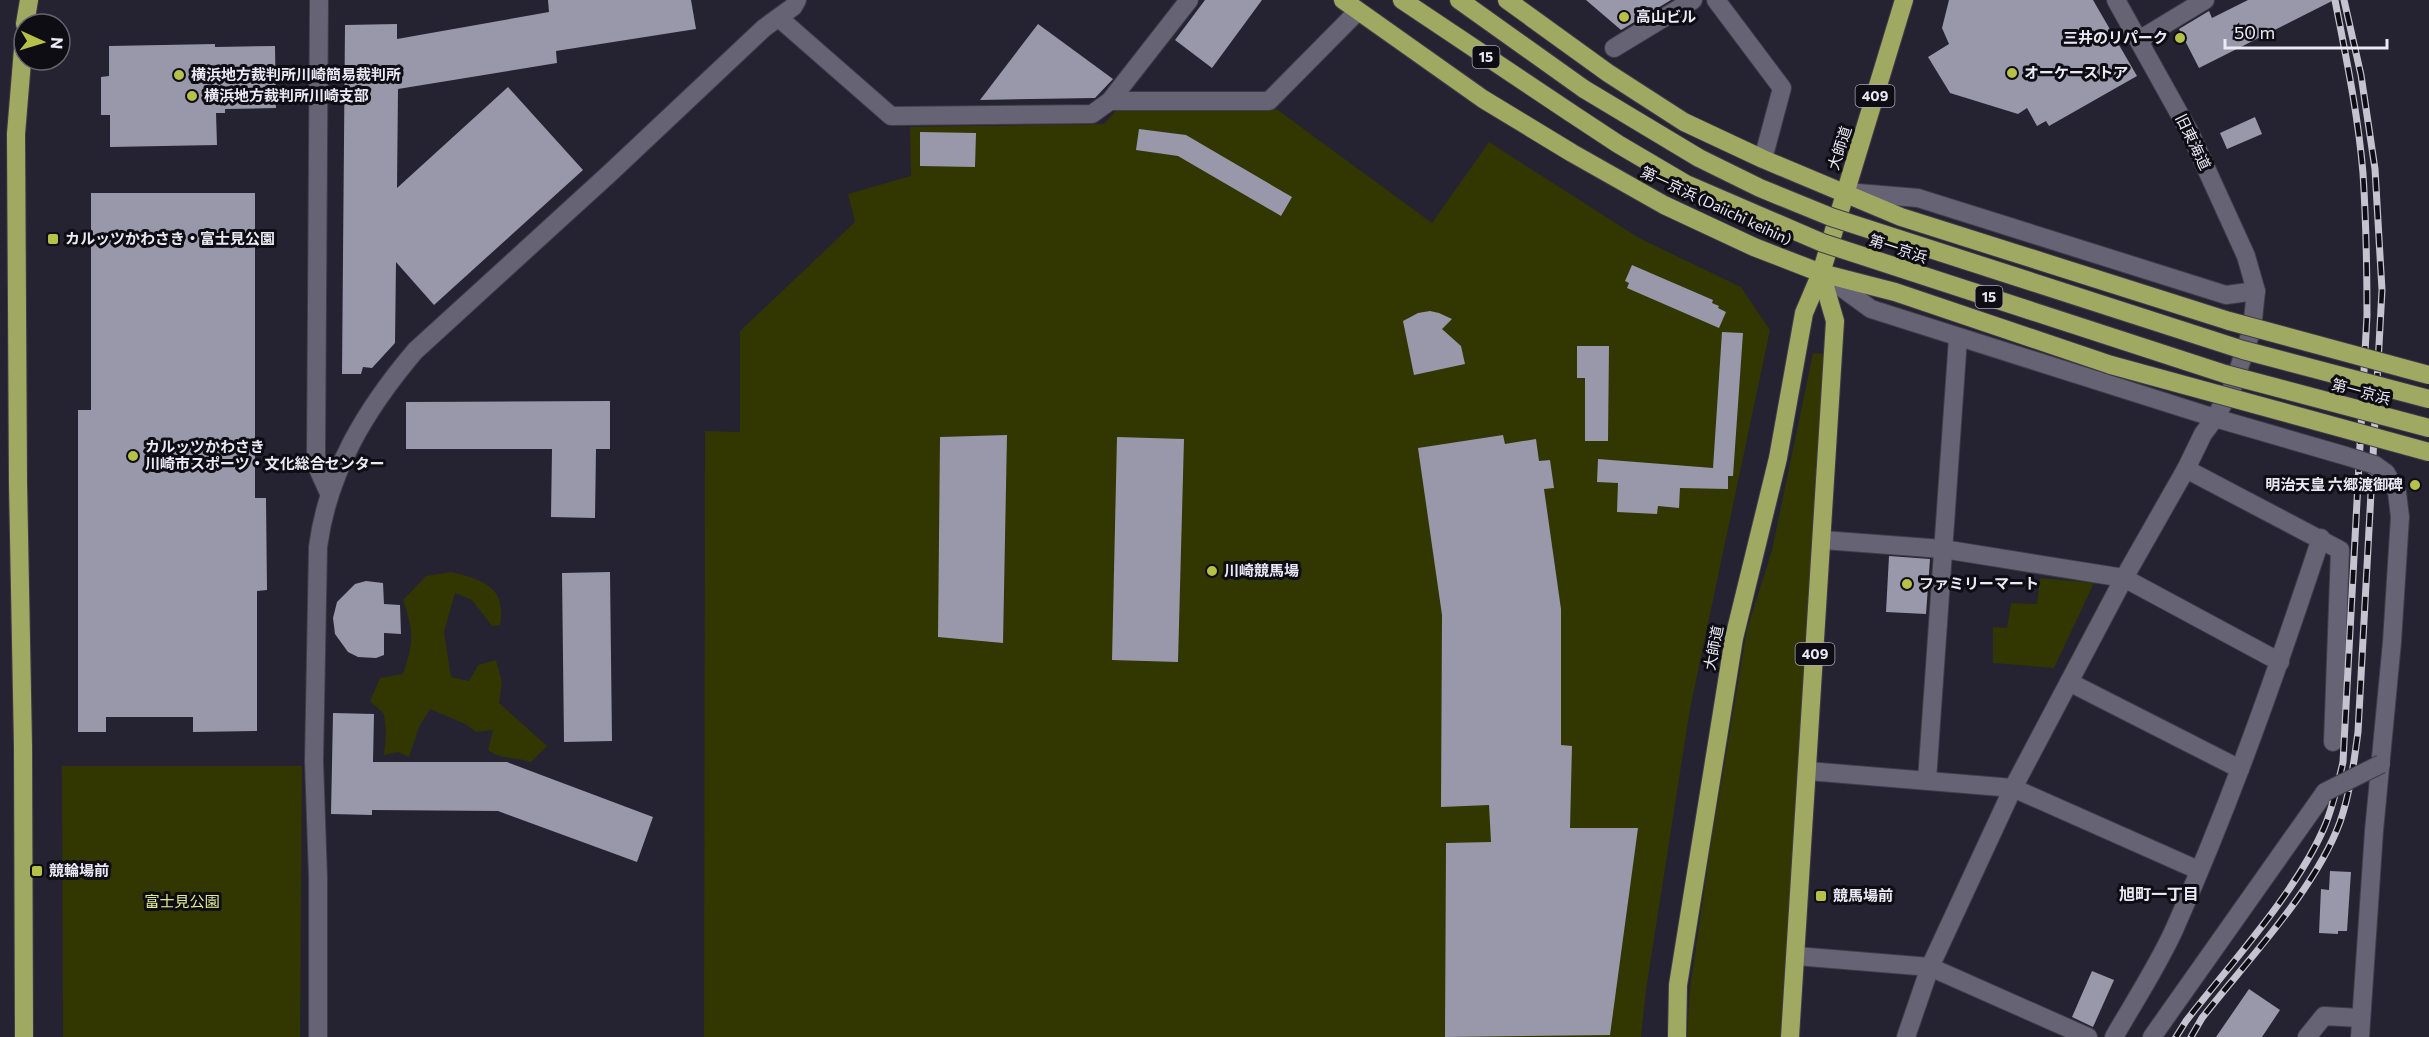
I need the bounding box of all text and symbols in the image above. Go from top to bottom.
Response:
place label: 高山ビル [1636,7,1696,25]
marker: 高山ビル [1617,10,1631,24]
north arrow [12,12,72,72]
scale bar [2225,12,2387,50]
text: 50 m [2234,21,2275,43]
place label: 三井のリパーク [2063,28,2168,46]
marker: 三井のリパーク [2173,31,2187,45]
text: N [48,36,67,50]
road number: 15 [1472,46,1500,68]
place label: オーケーストア [2024,63,2128,81]
place label: 横浜地方裁判所川崎簡易裁判所 [191,65,401,83]
marker: オーケーストア [2005,66,2019,80]
marker: 横浜地方裁判所川崎簡易裁判所 [172,68,186,82]
road number: 409 [1856,85,1894,107]
place label: 横浜地方裁判所川崎支部 [204,86,369,104]
marker: 横浜地方裁判所川崎支部 [185,89,199,103]
street label: 旧東海道 [2173,111,2215,172]
street label: 大師道 [1824,124,1855,172]
street label: 第一京浜 (Daiichi keihin) [1638,162,1795,248]
place label: カルッツかわさき・富士見公園 [65,229,275,247]
street label: 第一京浜 [1867,230,1930,266]
marker: カルッツかわさき・富士見公園 [46,232,60,246]
road number: 15 [1976,286,2002,308]
street label: 第一京浜 [2330,375,2393,407]
place label: カルッツかわさき 川崎市スポーツ・文化総合センター [145,437,385,472]
marker: カルッツかわさき 川崎市スポーツ・文化総合センター [126,449,140,463]
place label: 明治天皇 六郷渡御碑 [2265,475,2403,493]
marker: 明治天皇 六郷渡御碑 [2408,478,2422,492]
place label: 川崎競馬場 [1224,561,1299,579]
marker: 川崎競馬場 [1205,564,1219,578]
place label: ファミリーマート [1919,574,2039,592]
marker: ファミリーマート [1900,577,1914,591]
street label: 大師道 [1700,624,1726,672]
road number: 409 [1796,643,1834,665]
place label: 競輪場前 [49,861,109,879]
marker: 競輪場前 [30,864,44,878]
district label: 旭町一丁目 [2119,884,2199,903]
place label: 競馬場前 [1833,886,1893,904]
marker: 競馬場前 [1814,889,1828,903]
park label: 富士見公園 [144,892,220,910]

